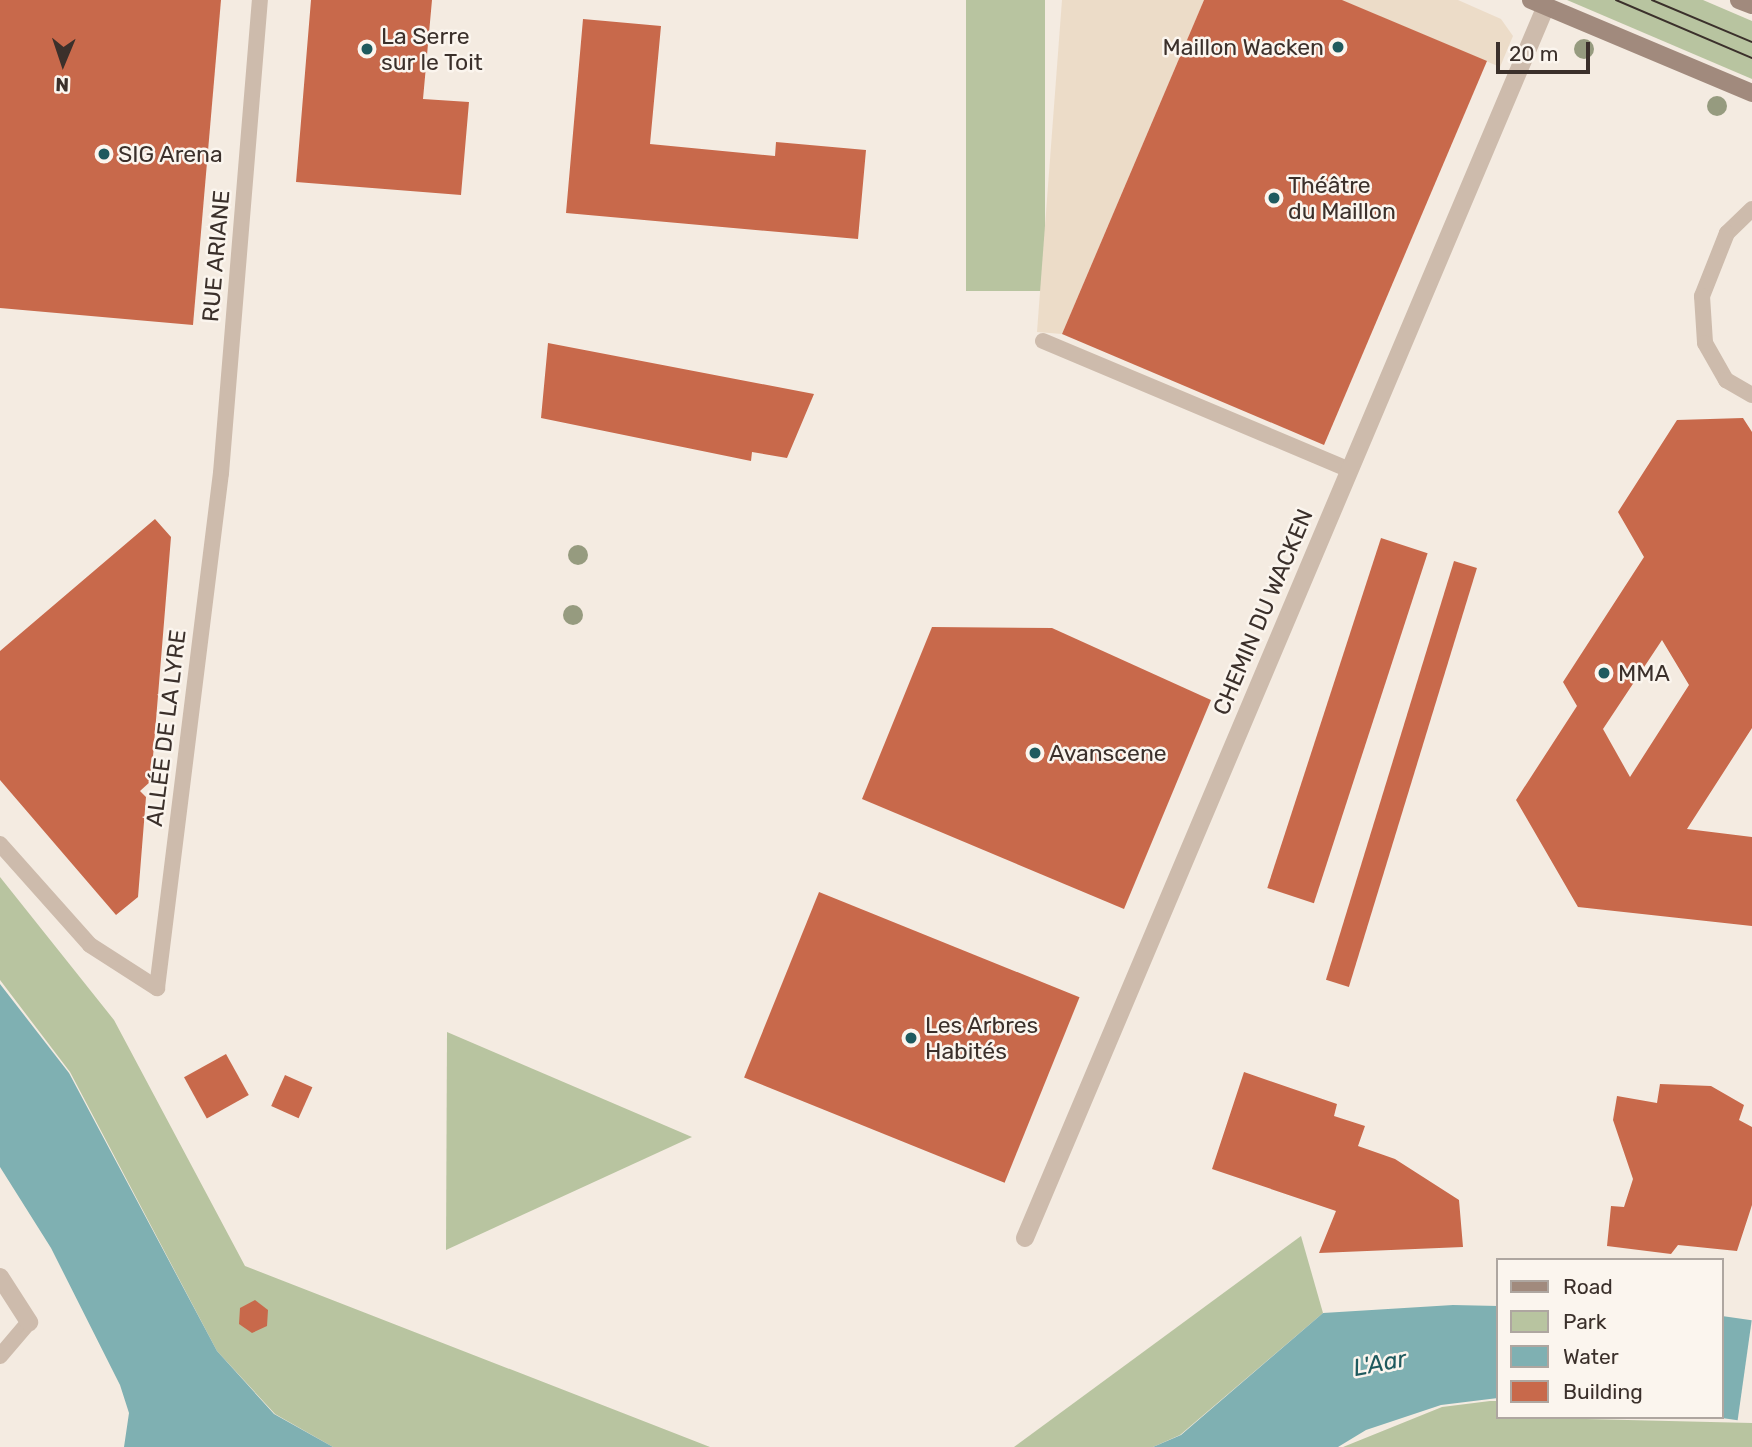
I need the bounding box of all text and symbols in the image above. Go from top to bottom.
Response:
place label: La Serre sur le Toit [381,22,484,76]
north arrow [28,28,98,98]
scale bar [1500,28,1594,72]
place label: Maillon Wacken [1162,33,1324,61]
marker: Maillon Wacken [1330,39,1346,55]
marker: La Serre sur le Toit [359,41,375,57]
text: 20 m [1509,41,1558,66]
text: N [55,73,69,96]
place label: SIG Arena [118,140,223,168]
marker: SIG Arena [96,146,112,162]
place label: Théâtre du Maillon [1288,171,1396,225]
street label: RUE ARIANE [196,189,236,323]
marker: Théâtre du Maillon [1266,190,1282,206]
street label: CHEMIN DU WACKEN [1207,505,1319,719]
street label: ALLÉE DE LA LYRE [140,628,192,828]
place label: MMA [1618,659,1670,687]
marker: MMA [1596,665,1612,681]
place label: Avanscene [1049,739,1167,767]
marker: Avanscene [1027,745,1043,761]
place label: Les Arbres Habités [925,1011,1039,1065]
marker: Les Arbres Habités [903,1030,919,1046]
legend [1496,1258,1724,1419]
text: Road [1563,1274,1613,1299]
text: Park [1563,1309,1607,1334]
text: Water [1563,1344,1619,1369]
water label: L'Aar [1351,1345,1409,1383]
text: Building [1563,1379,1643,1404]

